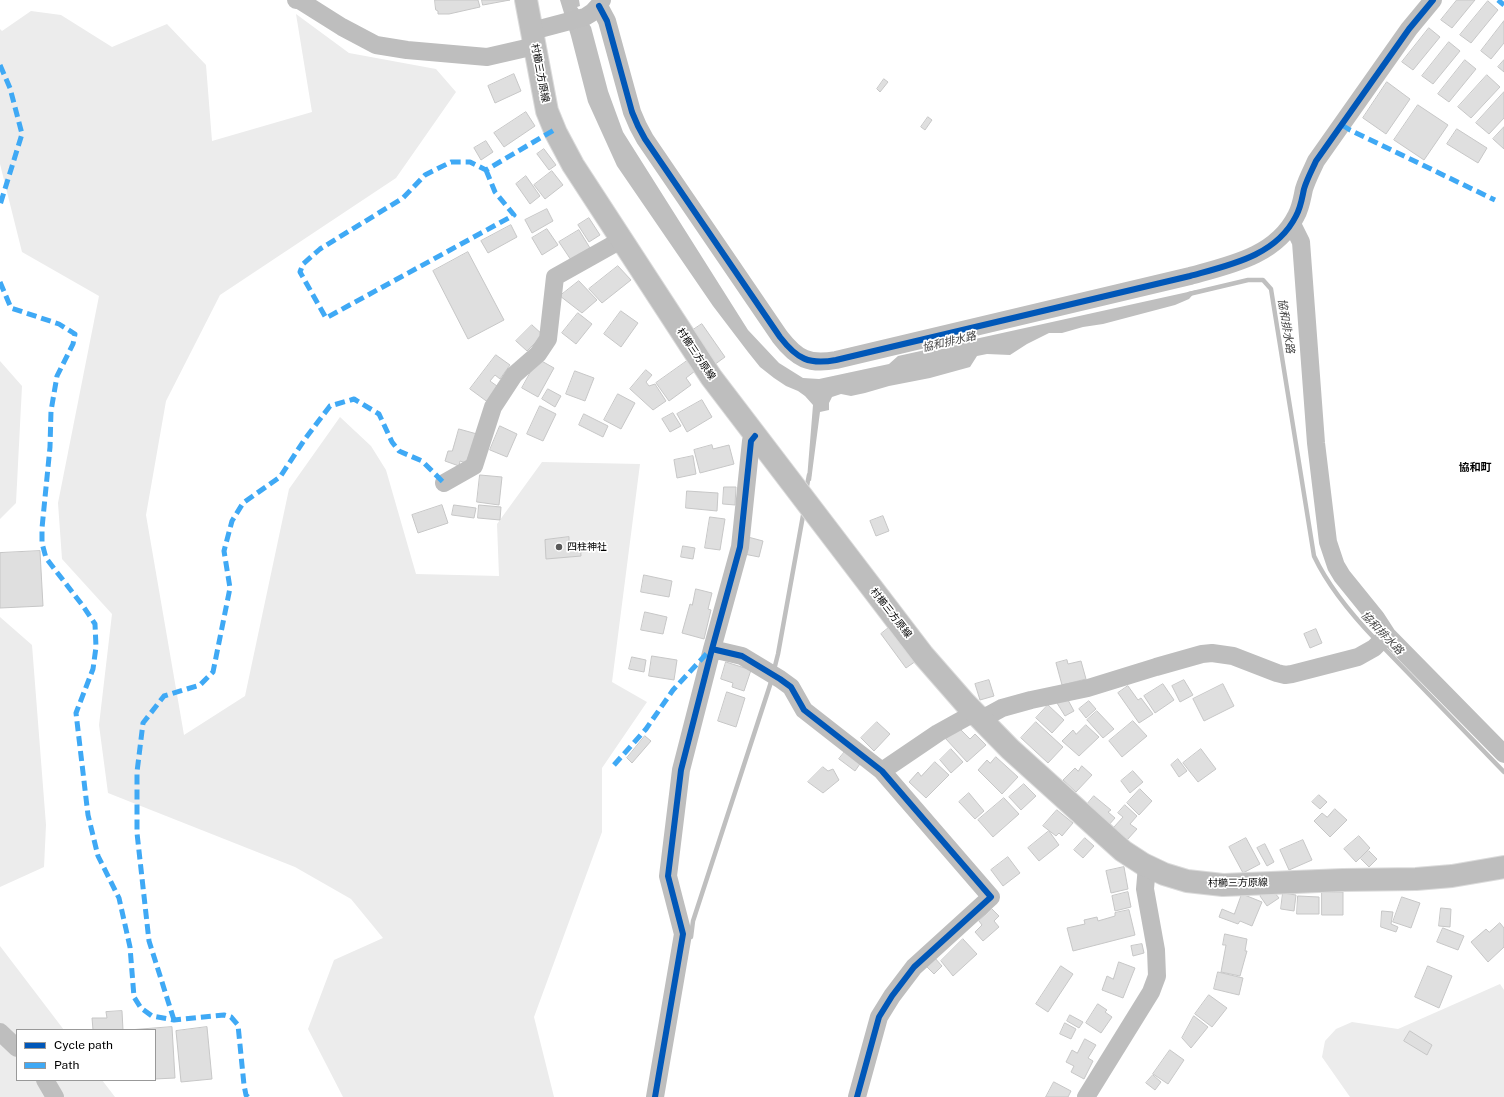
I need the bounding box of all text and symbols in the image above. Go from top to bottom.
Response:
street label: 村櫛三方原線 [528,42,552,104]
water label: 協和排水路 [1275,298,1297,354]
street label: 村櫛三方原線 [674,326,718,382]
water label: 協和排水路 [921,329,977,355]
district label: 協和町 [1459,461,1491,475]
place label: 四柱神社 [567,541,607,553]
marker: 四柱神社 [554,542,564,552]
street label: 村櫛三方原線 [868,586,914,640]
water label: 協和排水路 [1358,609,1406,657]
street label: 村櫛三方原線 [1208,876,1268,890]
legend [16,1029,156,1081]
text: Cycle path [54,1038,113,1052]
text: Path [54,1058,80,1072]

